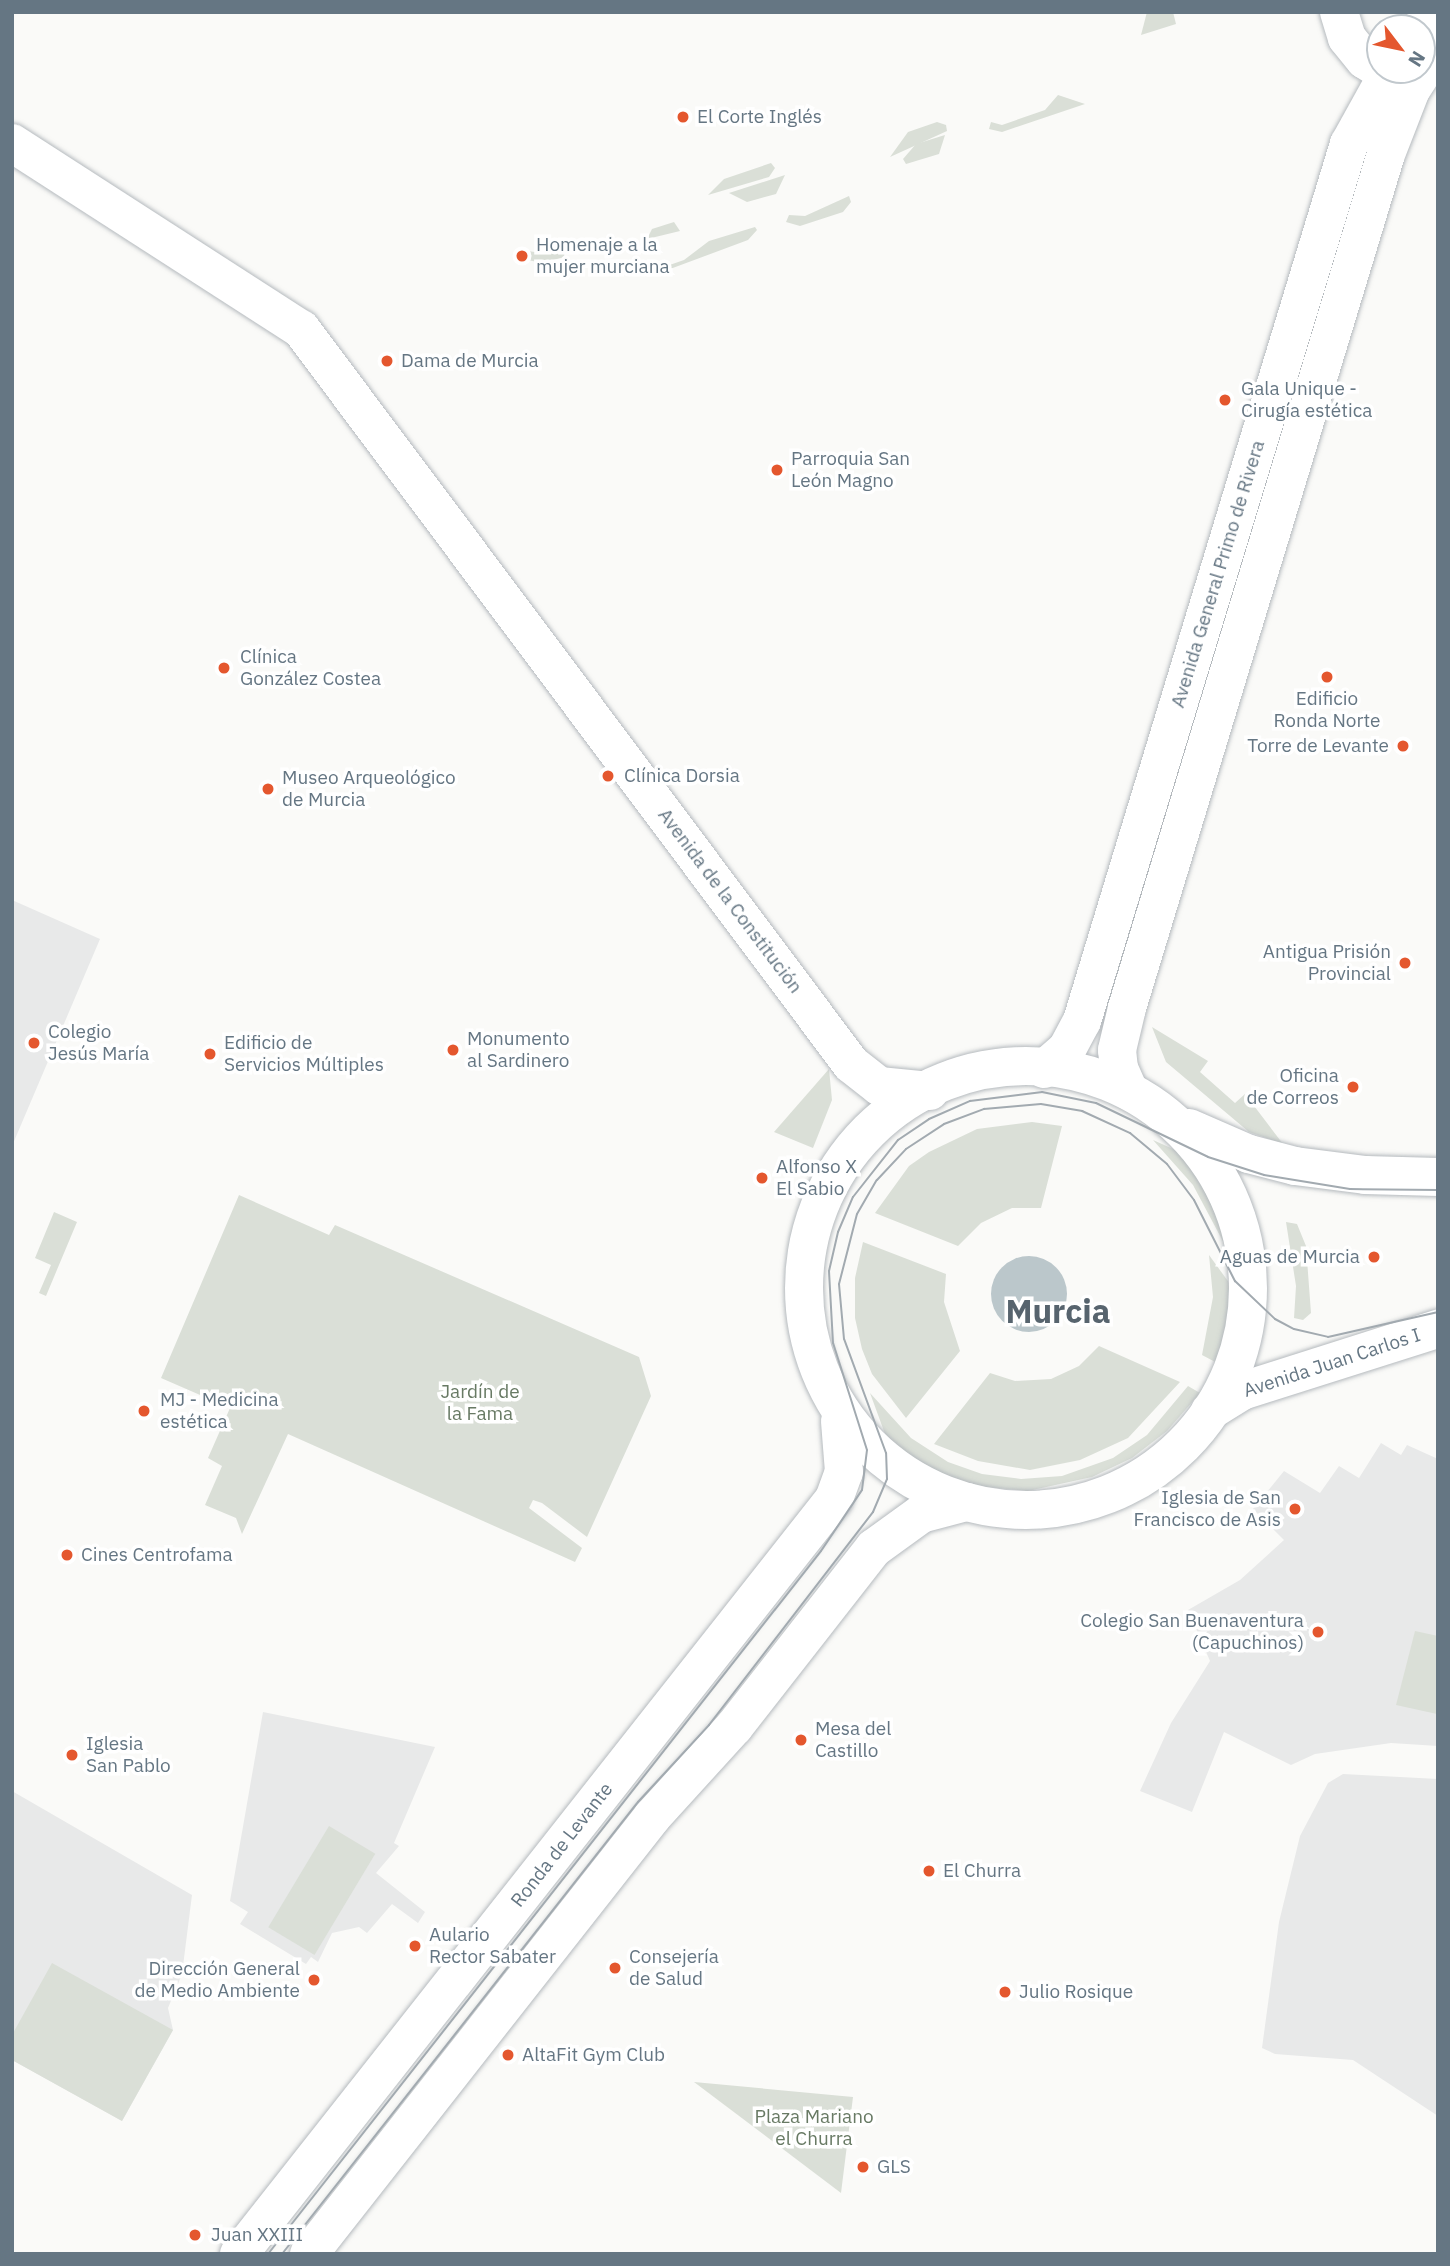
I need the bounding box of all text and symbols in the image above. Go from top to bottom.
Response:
north arrow [1366,14,1436,84]
text: N [1403,47,1431,71]
place label: El Corte Inglés [697,106,822,128]
marker: El Corte Inglés [675,109,691,125]
place label: Homenaje a la mujer murciana [536,234,670,278]
marker: Homenaje a la mujer murciana [514,248,530,264]
place label: Dama de Murcia [401,350,539,372]
marker: Dama de Murcia [379,353,395,369]
place label: Gala Unique - Cirugía estética [1241,378,1372,422]
marker: Gala Unique - Cirugía estética [1215,390,1235,410]
street label: Avenida General Primo de Rivera [1166,438,1270,710]
place label: Parroquia San León Magno [791,448,910,492]
marker: Parroquia San León Magno [769,462,785,478]
place label: Clínica González Costea [240,646,381,690]
marker: Clínica González Costea [214,658,234,678]
marker: Edificio Ronda Norte [1319,669,1335,685]
place label: Edificio Ronda Norte [1273,688,1381,732]
place label: Torre de Levante [1247,735,1389,757]
marker: Torre de Levante [1395,738,1411,754]
place label: Clínica Dorsia [624,765,740,787]
marker: Clínica Dorsia [598,766,618,786]
place label: Museo Arqueológico de Murcia [282,767,456,811]
marker: Museo Arqueológico de Murcia [260,781,276,797]
street label: Avenida de la Constitución [653,804,807,998]
place label: Antigua Prisión Provincial [1263,941,1391,985]
marker: Antigua Prisión Provincial [1397,955,1413,971]
place label: Colegio Jesús María [48,1021,149,1065]
place label: Monumento al Sardinero [467,1028,570,1072]
place label: Edificio de Servicios Múltiples [224,1032,384,1076]
marker: Colegio Jesús María [26,1035,42,1051]
marker: Monumento al Sardinero [445,1042,461,1058]
marker: Edificio de Servicios Múltiples [202,1046,218,1062]
place label: Oficina de Correos [1246,1065,1339,1109]
marker: Oficina de Correos [1345,1079,1361,1095]
place label: Alfonso X El Sabio [776,1156,857,1200]
marker: Alfonso X El Sabio [754,1170,770,1186]
place label: Aguas de Murcia [1220,1246,1360,1268]
marker: Aguas de Murcia [1366,1249,1382,1265]
district label: Murcia [1005,1291,1111,1331]
street label: Avenida Juan Carlos I [1241,1324,1423,1402]
park label: Jardín de la Fama [440,1381,520,1425]
place label: MJ - Medicina estética [160,1389,279,1433]
marker: MJ - Medicina estética [134,1401,154,1421]
place label: Iglesia de San Francisco de Asis [1133,1487,1281,1531]
marker: Iglesia de San Francisco de Asis [1287,1501,1303,1517]
place label: Cines Centrofama [81,1544,233,1566]
marker: Cines Centrofama [59,1547,75,1563]
place label: Colegio San Buenaventura (Capuchinos) [1080,1610,1304,1654]
marker: Colegio San Buenaventura (Capuchinos) [1310,1624,1326,1640]
place label: Mesa del Castillo [815,1718,891,1762]
marker: Mesa del Castillo [793,1732,809,1748]
place label: Iglesia San Pablo [86,1733,171,1777]
marker: Iglesia San Pablo [64,1747,80,1763]
street label: Ronda de Levante [506,1778,618,1912]
place label: El Churra [943,1860,1021,1882]
marker: El Churra [921,1863,937,1879]
place label: Aulario Rector Sabater [429,1924,556,1968]
marker: Aulario Rector Sabater [407,1938,423,1954]
place label: Consejería de Salud [629,1946,719,1990]
place label: Dirección General de Medio Ambiente [135,1958,300,2002]
marker: Consejería de Salud [607,1960,623,1976]
marker: Dirección General de Medio Ambiente [306,1972,322,1988]
place label: Julio Rosique [1019,1981,1133,2003]
marker: Julio Rosique [997,1984,1013,2000]
place label: AltaFit Gym Club [522,2044,665,2066]
marker: AltaFit Gym Club [500,2047,516,2063]
park label: Plaza Mariano el Churra [754,2106,874,2150]
place label: GLS [877,2156,911,2178]
marker: GLS [855,2159,871,2175]
place label: Juan XXIII [211,2224,303,2246]
marker: Juan XXIII [185,2225,205,2245]

